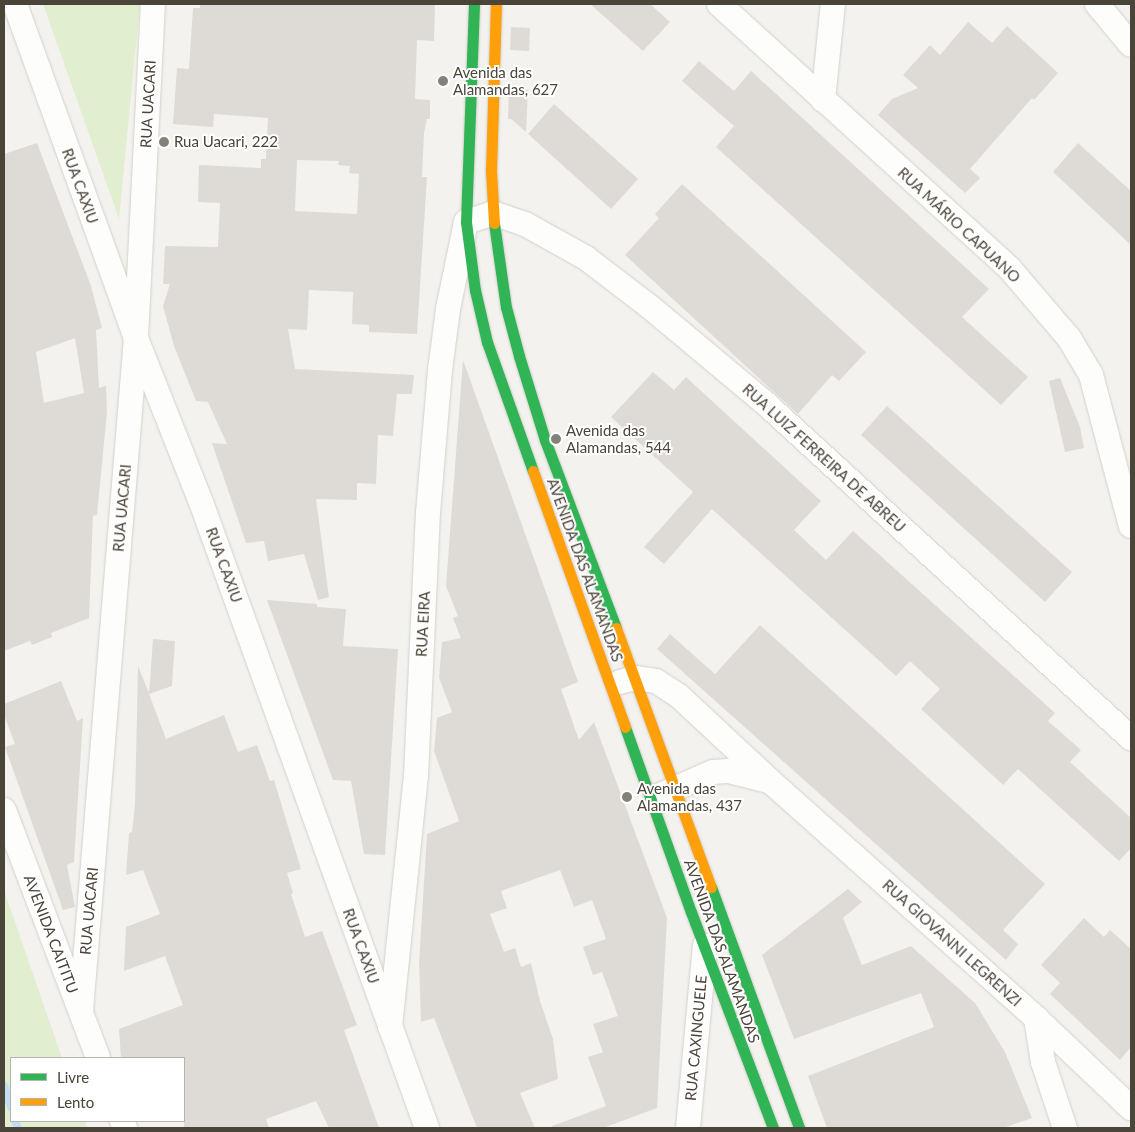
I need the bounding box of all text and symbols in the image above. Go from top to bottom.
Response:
street label: RUA UACARI [137,59,159,149]
place label: Avenida das Alamandas, 627 [453,63,558,98]
marker: Avenida das Alamandas, 627 [437,75,449,87]
place label: Rua Uacari, 222 [174,133,278,151]
marker: Rua Uacari, 222 [158,136,170,148]
street label: RUA CAXIU [58,146,102,226]
street label: RUA MÁRIO CAPUANO [894,163,1024,287]
street label: RUA LUIZ FERREIRA DE ABREU [738,380,910,536]
place label: Avenida das Alamandas, 544 [566,421,671,456]
marker: Avenida das Alamandas, 544 [550,433,562,445]
street label: RUA UACARI [109,463,135,553]
street label: AVENIDA DAS ALAMANDAS [543,475,627,665]
street label: RUA CAXIU [202,525,246,605]
street label: RUA EIRA [412,590,434,658]
place label: Avenida das Alamandas, 437 [637,779,742,814]
marker: Avenida das Alamandas, 437 [621,791,633,803]
street label: AVENIDA DAS ALAMANDAS [680,856,764,1046]
street label: RUA UACARI [76,866,102,956]
street label: AVENIDA CAITITU [20,872,82,996]
street label: RUA GIOVANNI LEGRENZI [879,876,1025,1010]
street label: RUA CAXIU [339,906,383,986]
street label: RUA CAXINGUELE [682,974,710,1102]
legend [10,1057,185,1122]
text: Livre [57,1068,89,1086]
text: Lento [57,1093,94,1111]

